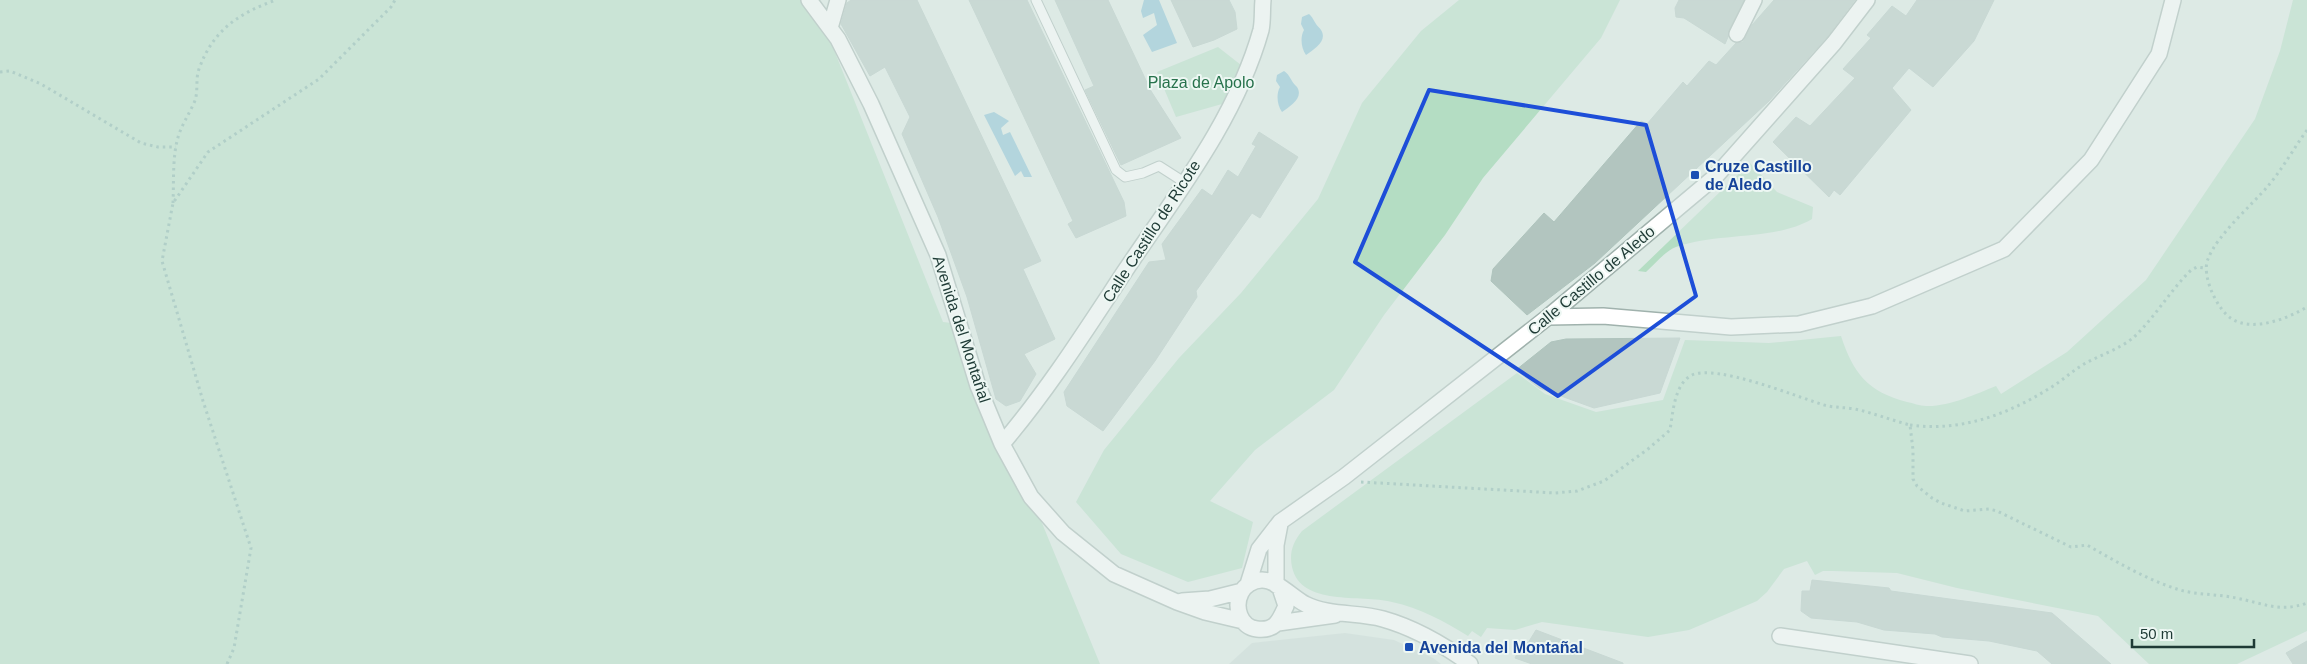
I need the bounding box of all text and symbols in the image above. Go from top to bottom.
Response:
park label: Plaza de Apolo [1148,74,1254,91]
street label: Calle Castillo de Ricote [1099,157,1204,305]
place label: Cruze Castillo de Aledo [1705,158,1812,193]
marker: Cruze Castillo de Aledo [1689,169,1701,181]
street label: Calle Castillo de Aledo [1525,222,1658,338]
street label: Avenida del Montañal [930,253,993,405]
scale bar [2132,616,2254,648]
text: 50 m [2140,625,2173,642]
place label: Avenida del Montañal [1419,639,1583,656]
marker: Avenida del Montañal [1403,641,1415,653]

